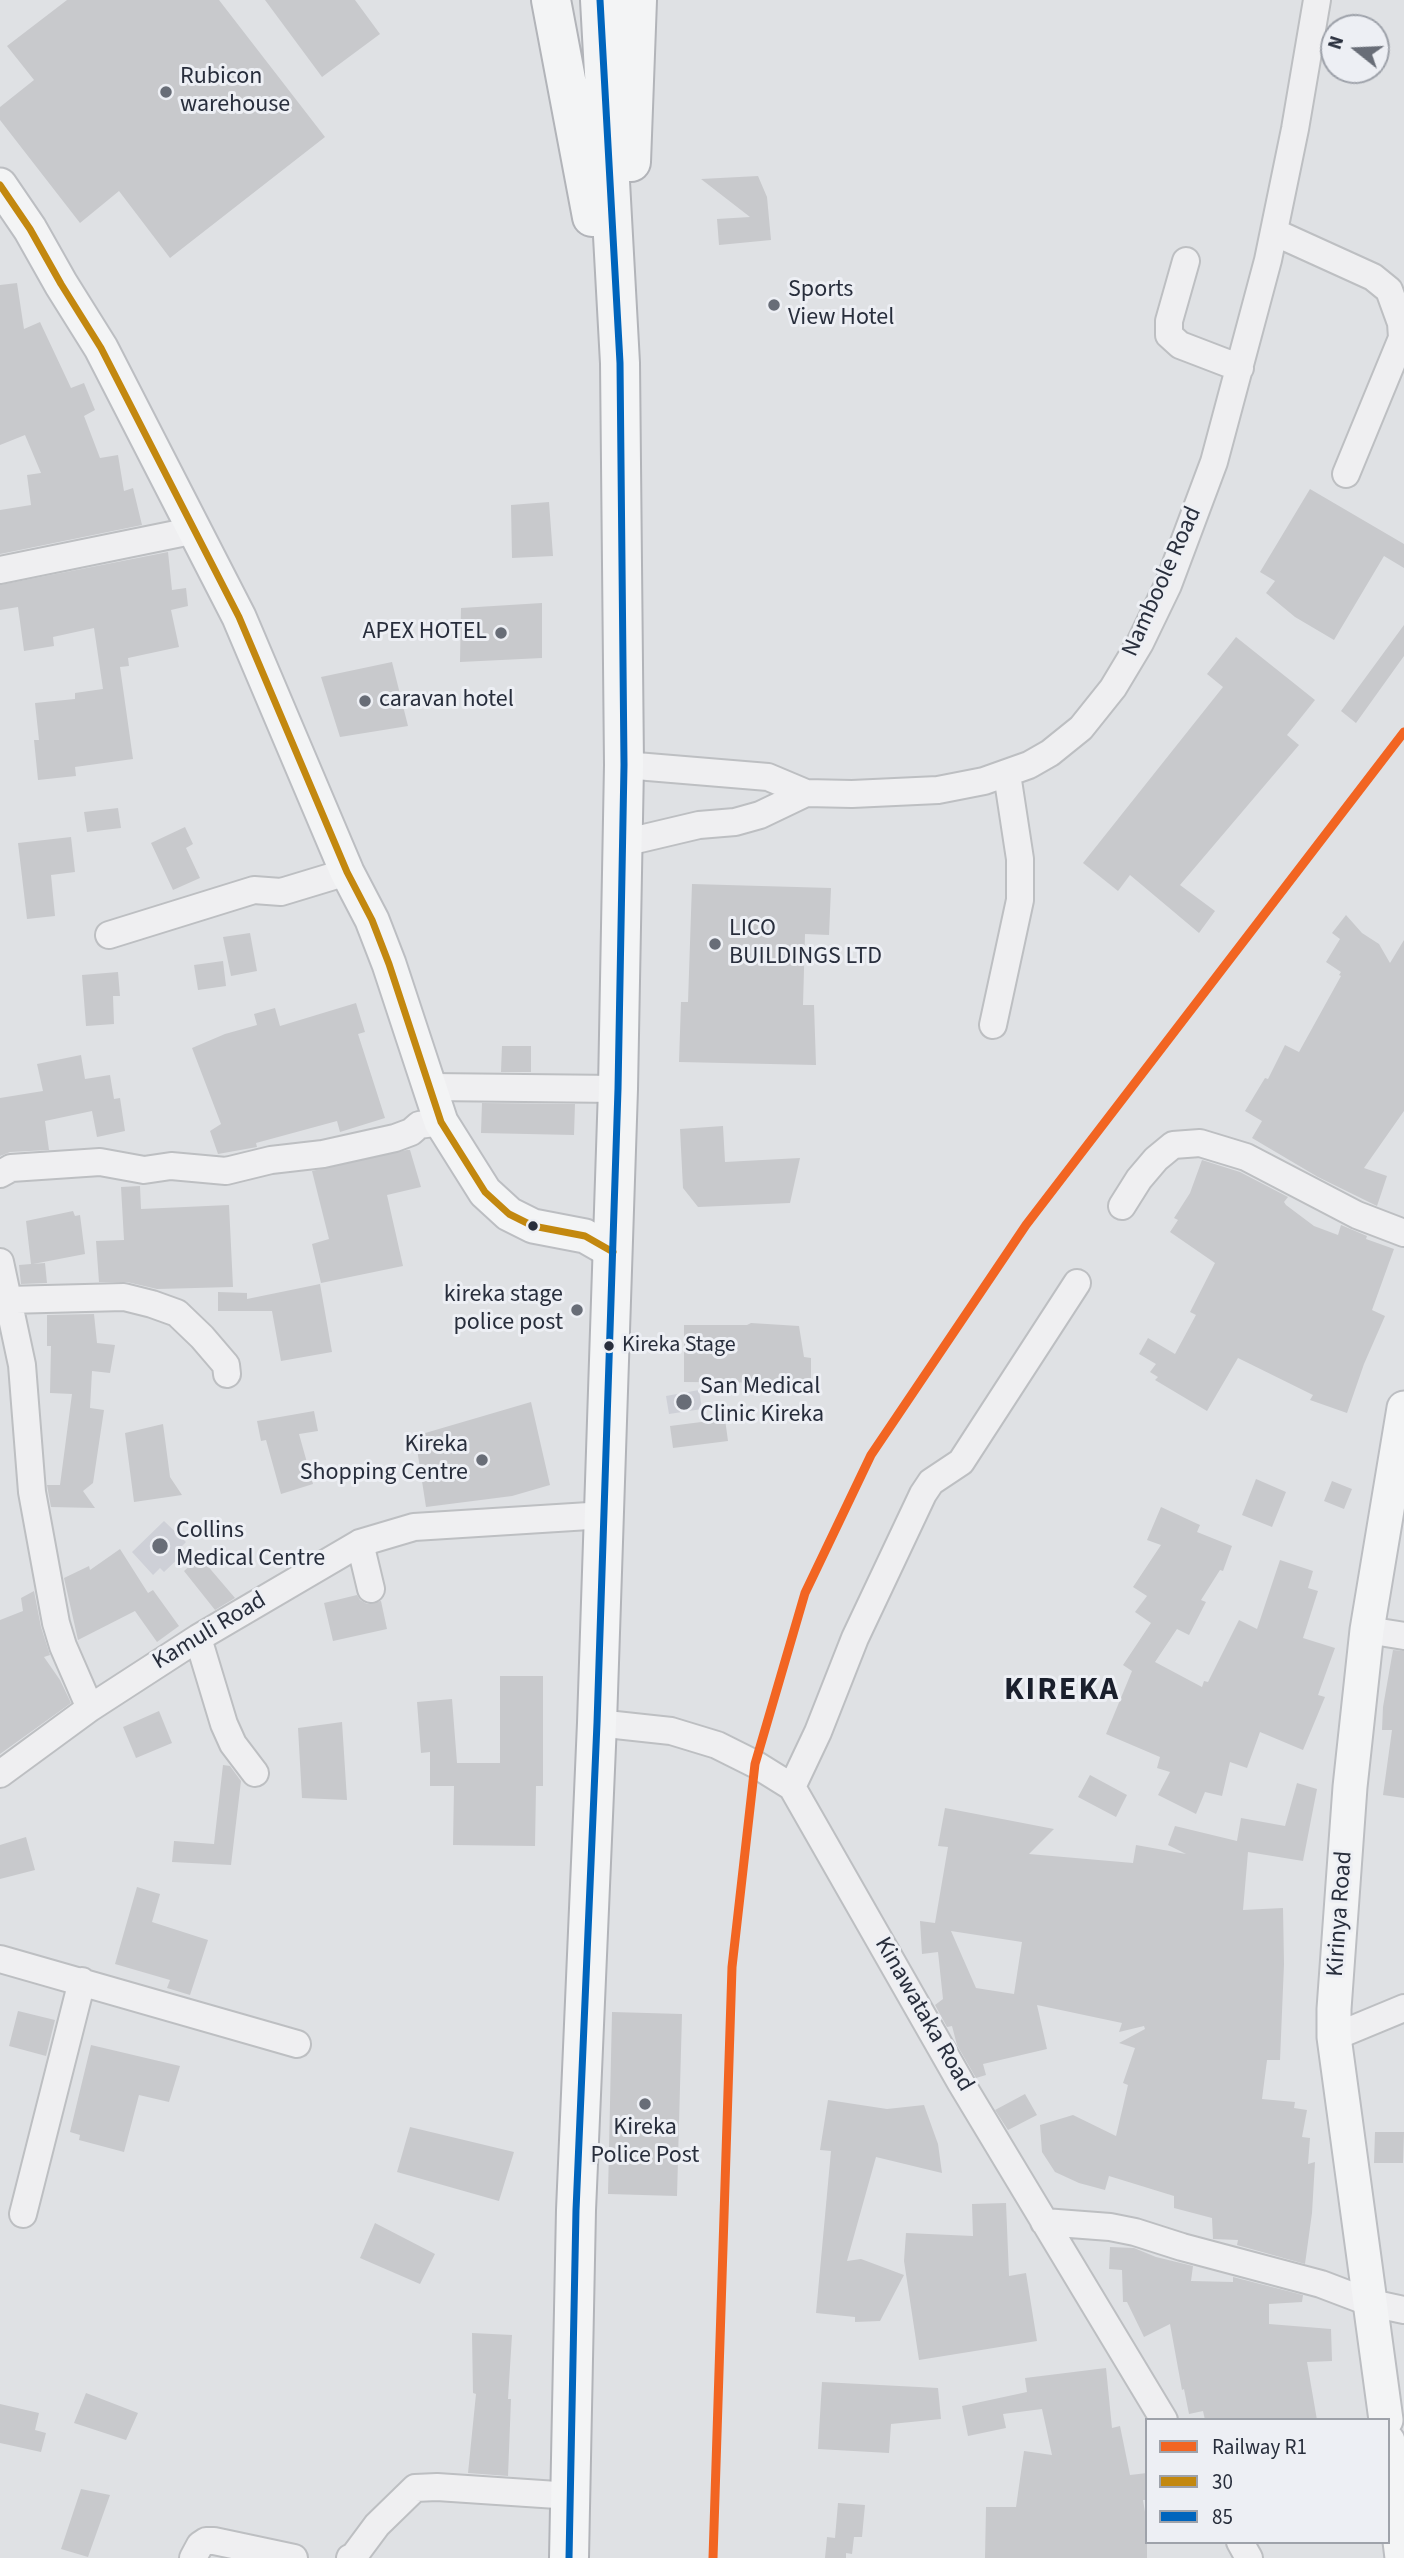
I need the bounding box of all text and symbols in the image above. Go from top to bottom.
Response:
north arrow [1320,14,1390,84]
text: N [1322,33,1351,53]
place label: Rubicon warehouse [180,64,290,120]
marker: Rubicon warehouse [158,84,174,100]
place label: Sports View Hotel [788,277,894,333]
marker: Sports View Hotel [766,297,782,313]
street label: Namboole Road [1117,503,1209,661]
place label: APEX HOTEL [362,619,487,647]
marker: APEX HOTEL [493,625,509,641]
place label: caravan hotel [379,687,514,715]
marker: caravan hotel [357,693,373,709]
place label: LICO BUILDINGS LTD [729,916,882,972]
marker: LICO BUILDINGS LTD [707,936,723,952]
unlabelled marker [526,1219,540,1233]
place label: kireka stage police post [444,1282,563,1338]
marker: kireka stage police post [569,1302,585,1318]
place label: Kireka Stage [622,1333,736,1359]
marker: Kireka Stage [602,1339,616,1353]
place label: San Medical Clinic Kireka [700,1374,824,1430]
marker: San Medical Clinic Kireka [674,1392,694,1412]
place label: Kireka Shopping Centre [300,1432,468,1488]
marker: Kireka Shopping Centre [474,1452,490,1468]
place label: Collins Medical Centre [176,1518,325,1574]
marker: Collins Medical Centre [150,1536,170,1556]
street label: Kamuli Road [148,1587,272,1677]
district label: KIREKA [1005,1673,1119,1711]
street label: Kirinya Road [1322,1850,1360,1978]
street label: Kinawataka Road [867,1933,979,2097]
marker: Kireka Police Post [637,2096,653,2112]
place label: Kireka Police Post [591,2115,699,2171]
legend [1145,2418,1390,2544]
text: Railway R1 [1212,2432,1307,2462]
text: 30 [1212,2467,1233,2497]
text: 85 [1212,2502,1233,2532]

